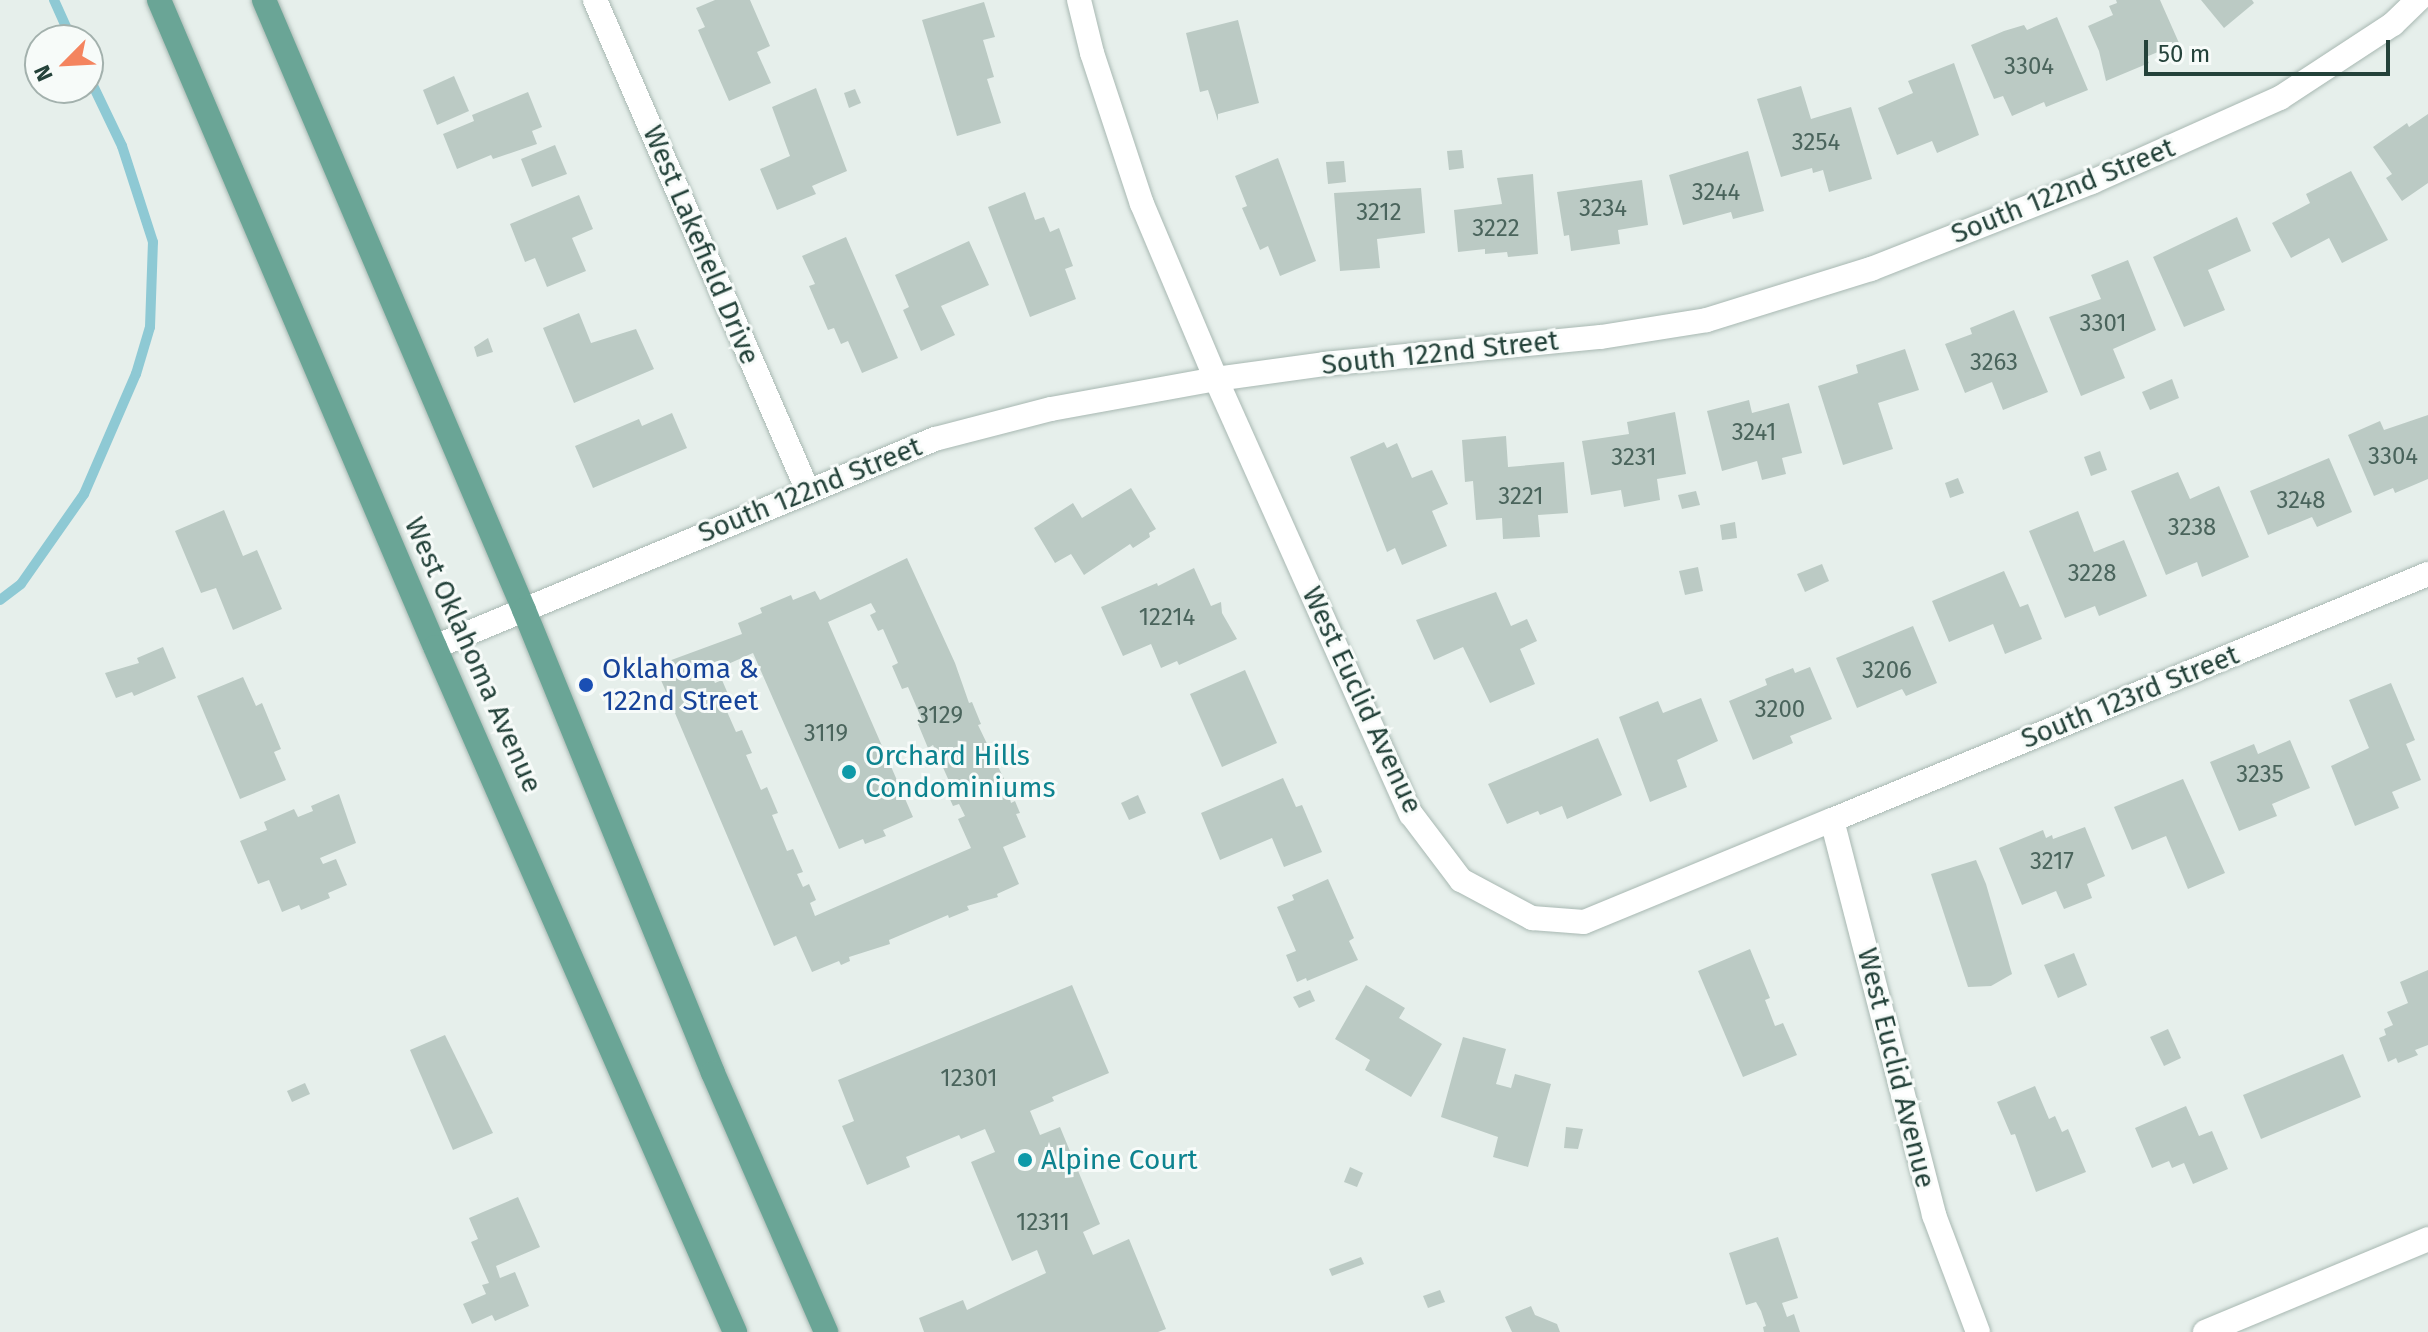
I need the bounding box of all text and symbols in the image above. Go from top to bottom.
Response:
north arrow [24,24,104,104]
scale bar [2148,24,2394,74]
text: 50 m [2158,40,2210,68]
house number: 3304 [2004,53,2054,81]
text: N [28,61,59,85]
street label: West Lakefield Drive [635,121,767,369]
house number: 3254 [1792,129,1840,157]
street label: South 122nd Street [1946,131,2180,251]
house number: 3244 [1692,179,1740,207]
house number: 3234 [1579,195,1627,223]
house number: 3212 [1356,199,1402,227]
house number: 3222 [1472,215,1520,243]
house number: 3301 [2079,310,2127,338]
street label: South 122nd Street [1320,324,1560,382]
house number: 3263 [1970,349,2018,377]
house number: 3241 [1732,419,1776,447]
street label: South 122nd Street [693,430,927,550]
house number: 3304 [2368,443,2418,471]
house number: 3231 [1611,444,1657,472]
house number: 3221 [1498,483,1544,511]
house number: 3248 [2277,487,2325,515]
street label: West Oklahoma Avenue [397,512,549,798]
house number: 3238 [2168,514,2216,542]
house number: 3228 [2068,560,2116,588]
street label: West Euclid Avenue [1295,581,1429,819]
house number: 12214 [1139,604,1195,632]
street label: South 123rd Street [2016,638,2244,756]
place label: Oklahoma & 122nd Street [602,652,759,718]
house number: 3206 [1862,657,1912,685]
marker: Oklahoma & 122nd Street [577,676,595,694]
house number: 3200 [1755,696,1805,724]
house number: 3129 [917,702,963,730]
house number: 3119 [804,720,848,748]
place label: Orchard Hills Condominiums [865,739,1056,805]
house number: 3235 [2236,761,2284,789]
marker: Orchard Hills Condominiums [840,763,858,781]
house number: 3217 [2030,848,2074,876]
street label: West Euclid Avenue [1850,945,1942,1191]
house number: 12301 [940,1065,998,1093]
place label: Alpine Court [1041,1143,1198,1177]
marker: Alpine Court [1016,1151,1034,1169]
house number: 12311 [1016,1209,1070,1237]

